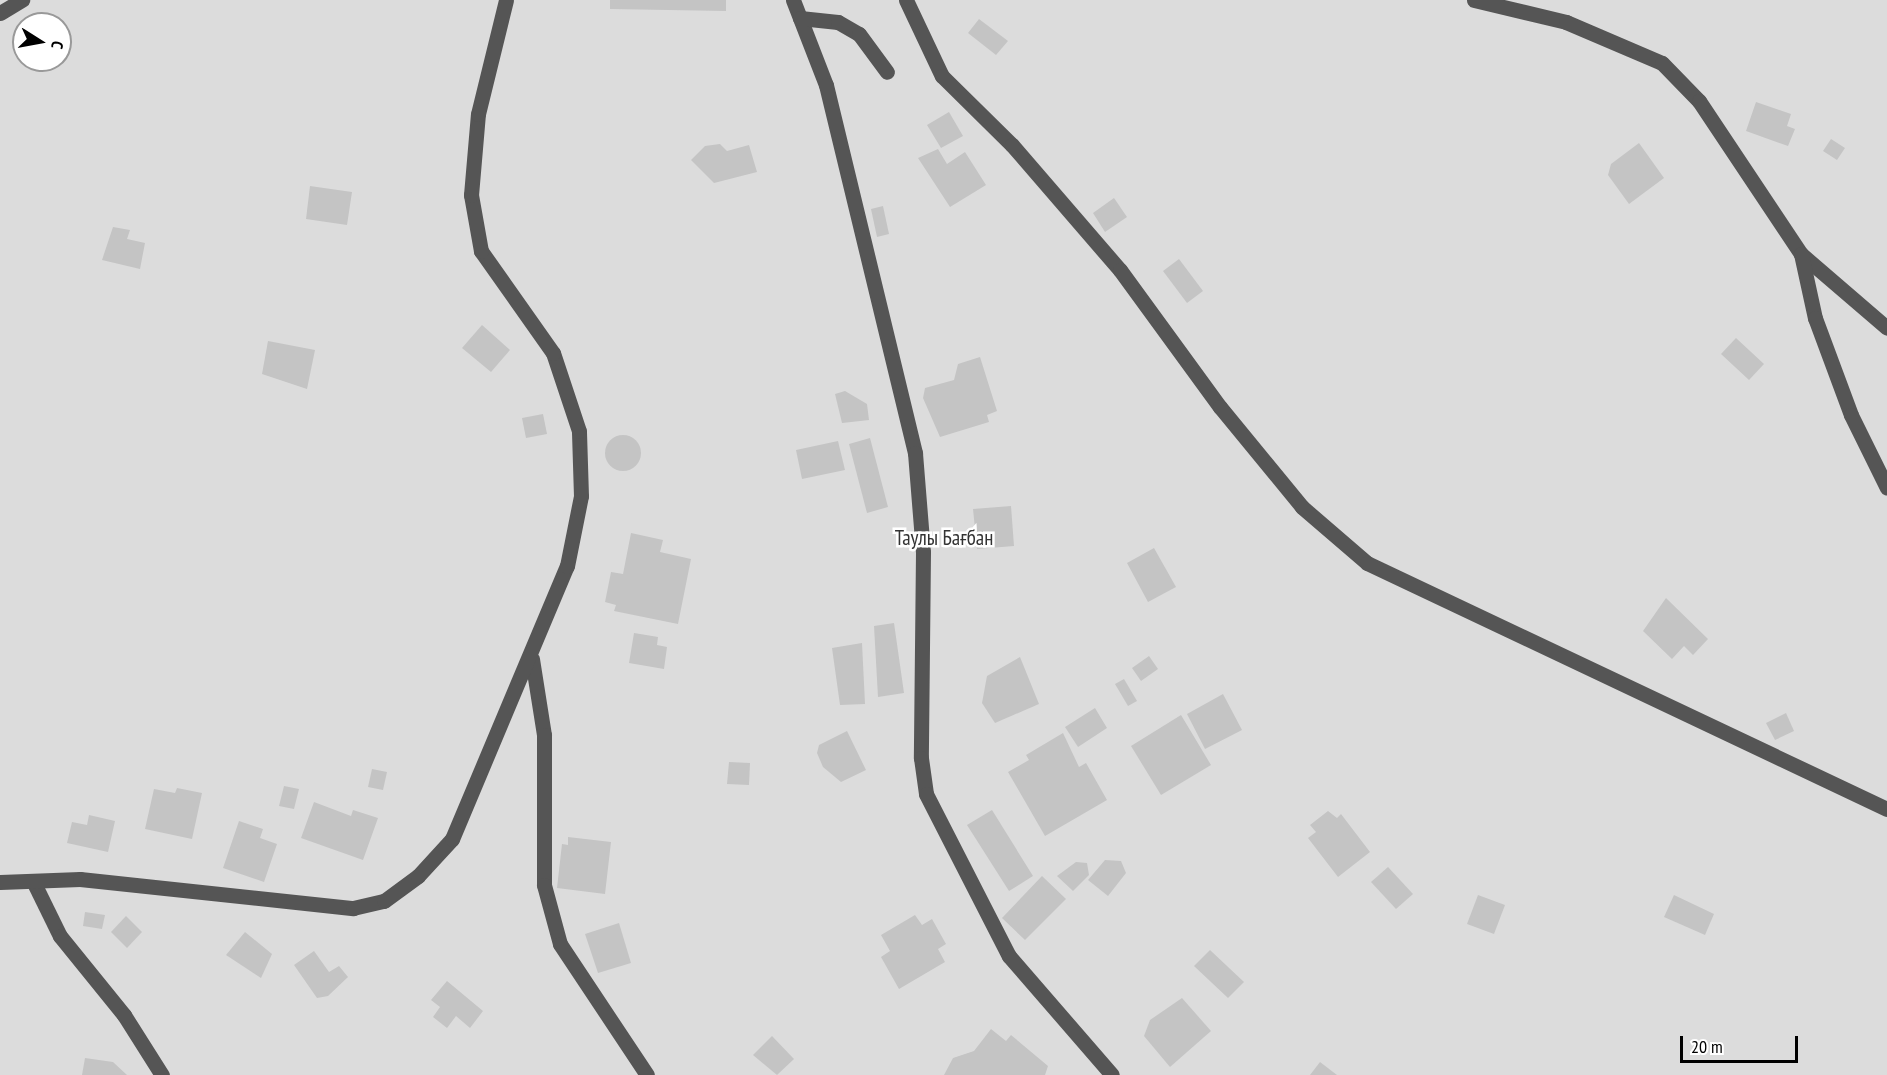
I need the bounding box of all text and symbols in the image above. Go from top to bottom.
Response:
north arrow [12,12,72,72]
text: С [47,40,68,51]
park label: Таулы Бағбан [895,525,993,551]
scale bar [1683,1024,1802,1062]
text: 20 m [1691,1035,1723,1058]

